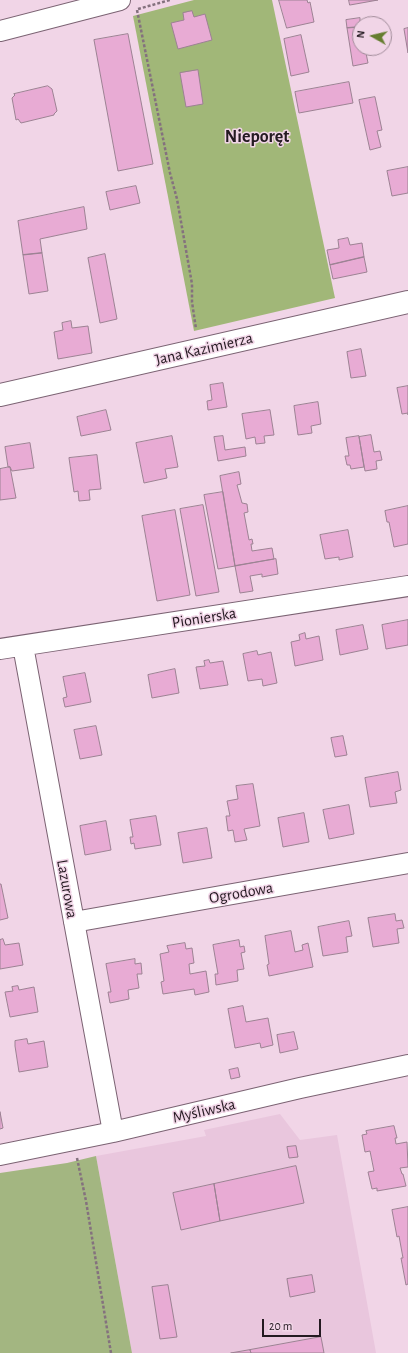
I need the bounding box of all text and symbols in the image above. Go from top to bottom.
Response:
north arrow [352,16,392,56]
text: N [355,30,367,39]
district label: Nieporęt [225,126,289,148]
street label: Jana Kazimierza [153,328,255,370]
street label: Pionierska [170,603,238,633]
street label: Lazurowa [52,858,82,920]
street label: Ogrodowa [207,878,275,908]
street label: Myśliwska [171,1094,237,1128]
scale bar [264,1311,323,1337]
text: 20 m [269,1320,292,1332]

